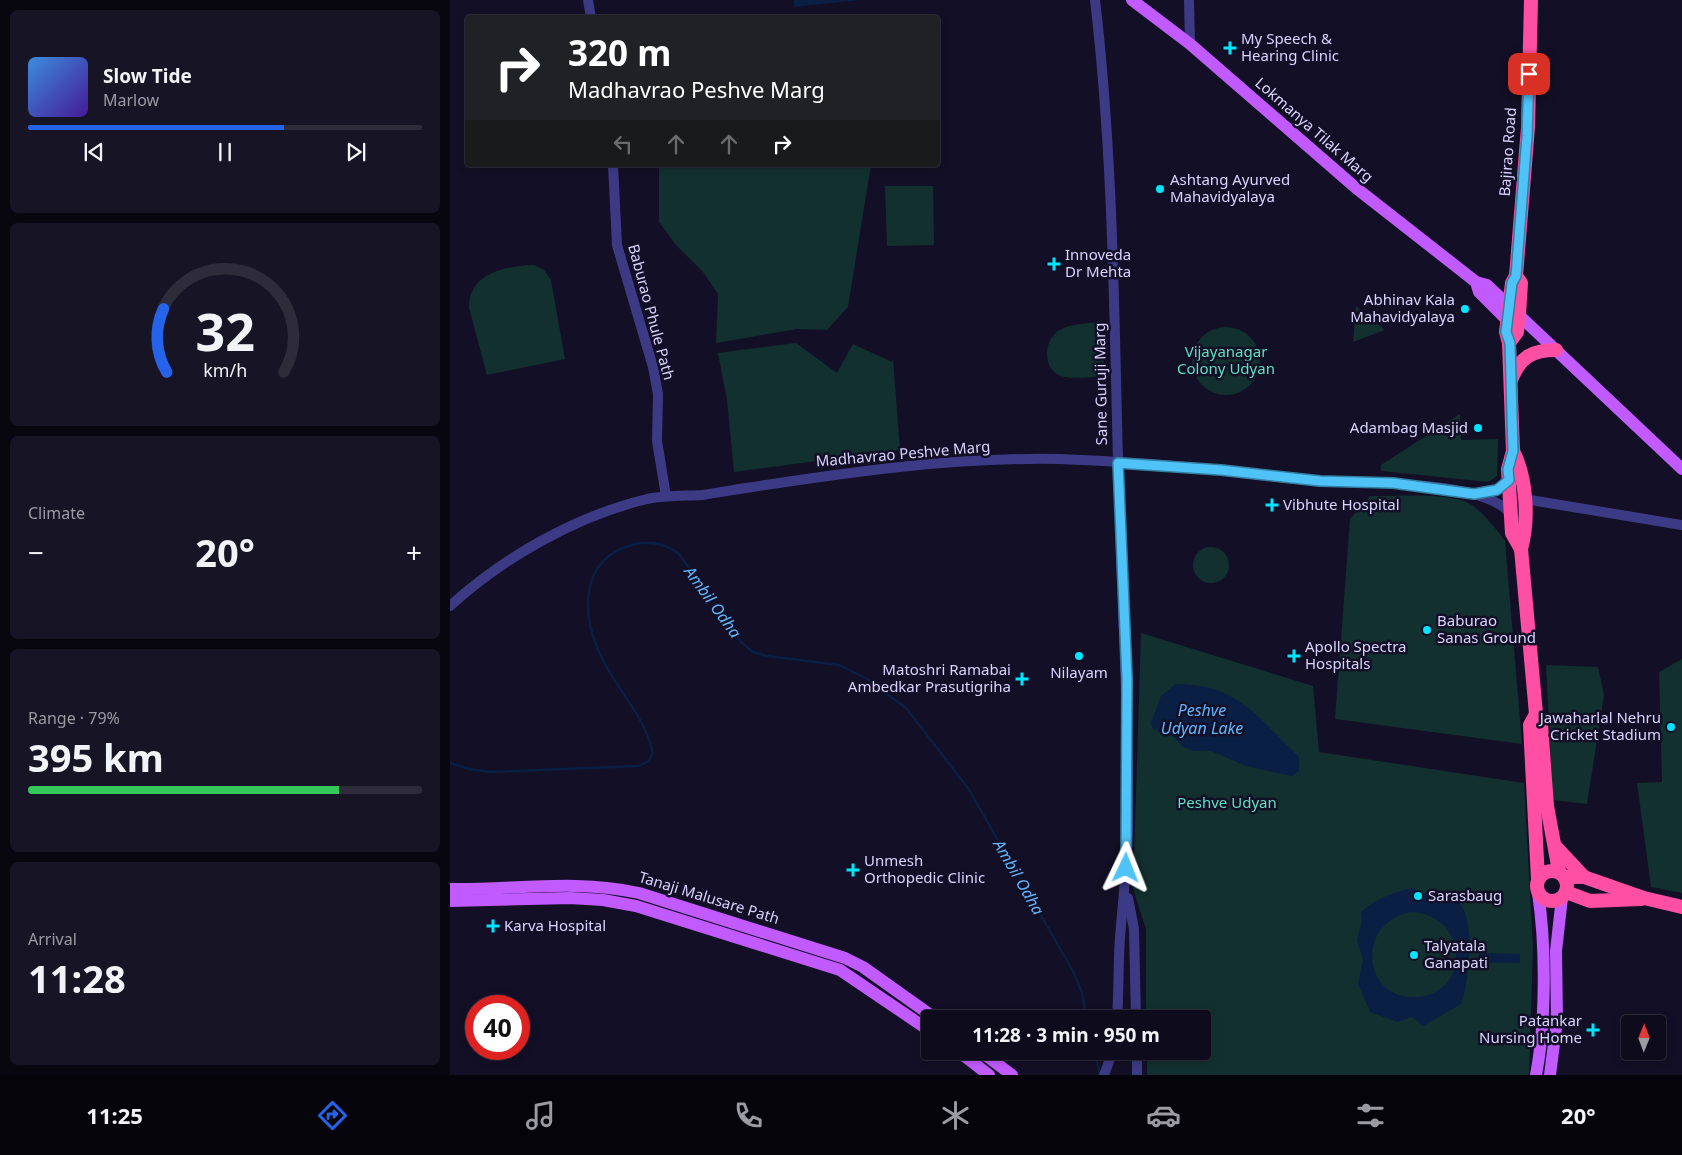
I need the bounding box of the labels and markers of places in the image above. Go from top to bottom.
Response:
place label: My Speech & Hearing Clinic [1241,28,1339,65]
marker: My Speech & Hearing Clinic [1223,41,1237,55]
pin [1508,53,1550,95]
place label: Ashtang Ayurved Mahavidyalaya [1170,169,1290,206]
marker: Ashtang Ayurved Mahavidyalaya [1154,183,1166,195]
place label: Innoveda Dr Mehta [1065,244,1131,281]
marker: Innoveda Dr Mehta [1047,257,1061,271]
place label: Abhinav Kala Mahavidyalaya [1350,289,1455,326]
marker: Abhinav Kala Mahavidyalaya [1459,303,1471,315]
place label: Adambag Masjid [1350,417,1468,437]
marker: Adambag Masjid [1472,422,1484,434]
place label: Vibhute Hospital [1283,494,1400,514]
marker: Vibhute Hospital [1265,498,1279,512]
place label: Baburao Sanas Ground [1437,610,1536,647]
marker: Baburao Sanas Ground [1421,624,1433,636]
place label: Apollo Spectra Hospitals [1305,636,1406,673]
marker: Apollo Spectra Hospitals [1287,649,1301,663]
marker: Nilayam [1073,650,1085,662]
place label: Matoshri Ramabai Ambedkar Prasutigriha [848,659,1011,696]
place label: Nilayam [1050,662,1108,682]
marker: Matoshri Ramabai Ambedkar Prasutigriha [1015,672,1029,686]
place label: Jawaharlal Nehru Cricket Stadium [1538,707,1661,744]
marker: Jawaharlal Nehru Cricket Stadium [1665,721,1677,733]
place label: Unmesh Orthopedic Clinic [864,850,985,887]
marker: Unmesh Orthopedic Clinic [846,863,860,877]
place label: Sarasbaug [1428,885,1502,905]
marker: Sarasbaug [1412,890,1424,902]
place label: Karva Hospital [504,915,606,935]
marker: Karva Hospital [486,919,500,933]
place label: Talyatala Ganapati [1424,935,1488,972]
marker: Talyatala Ganapati [1408,949,1420,961]
place label: Patankar Nursing Home [1479,1010,1582,1047]
marker: Patankar Nursing Home [1586,1023,1600,1037]

